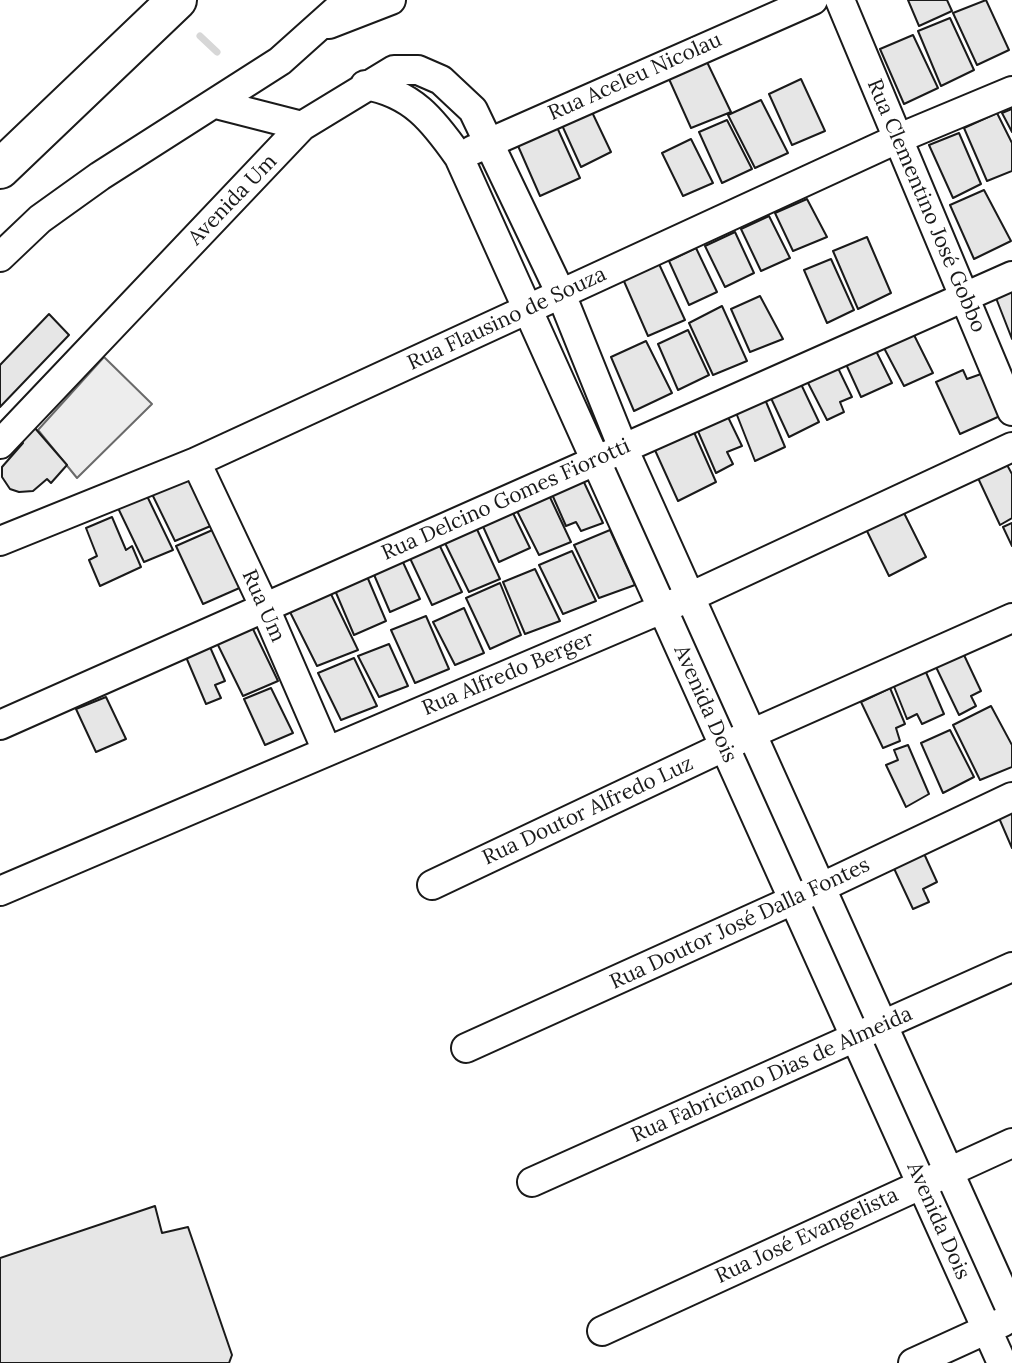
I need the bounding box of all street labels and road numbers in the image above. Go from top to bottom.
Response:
street label: Rua Aceleu Nicolau [544,27,726,127]
street label: Rua Clementino José Gobbo [861,76,991,336]
street label: Avenida Um [183,149,283,251]
street label: Rua Flausino de Souza [404,262,610,376]
street label: Rua Delcino Gomes Fiorotti [378,434,634,566]
street label: Rua Um [236,566,290,646]
street label: Rua Alfredo Berger [418,626,598,722]
street label: Avenida Dois [668,641,742,767]
street label: Rua Doutor Alfredo Luz [479,751,697,871]
street label: Rua Doutor José Dalla Fontes [606,853,874,995]
street label: Rua Fabriciano Dias de Almeida [628,1002,916,1148]
street label: Avenida Dois [901,1158,975,1284]
street label: Rua José Evangelista [712,1183,902,1289]

